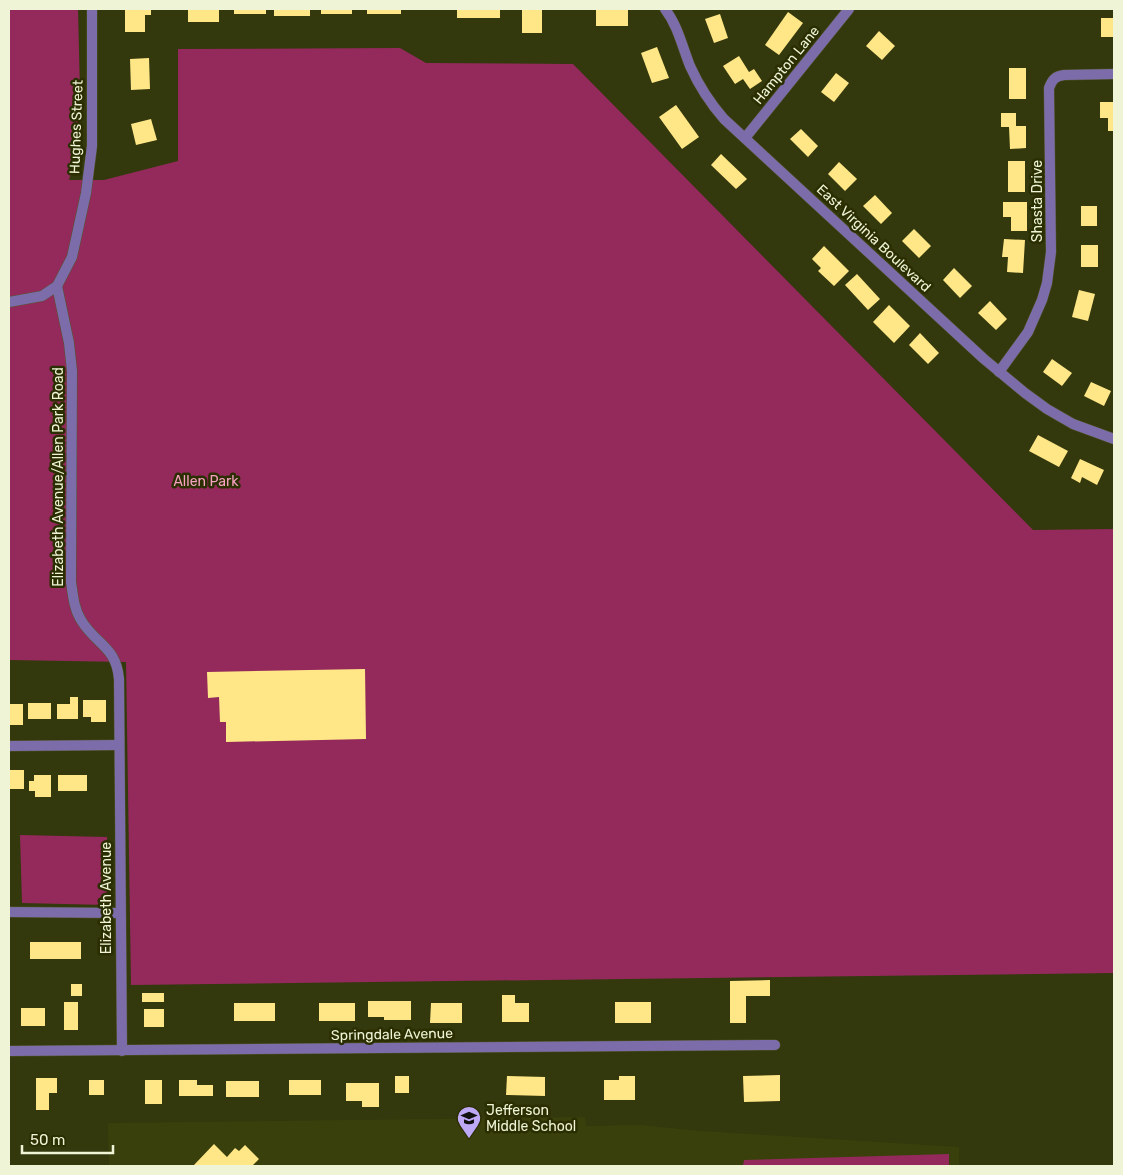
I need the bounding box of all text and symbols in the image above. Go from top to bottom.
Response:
street label: Hampton Lane [750,23,823,108]
street label: Hughes Street [66,79,87,174]
street label: Shasta Drive [1029,160,1046,242]
street label: East Virginia Boulevard [813,181,934,296]
street label: Elizabeth Avenue/Allen Park Road [50,367,67,587]
park label: Allen Park [173,473,239,490]
street label: Elizabeth Avenue [98,842,115,954]
street label: Springdale Avenue [331,1025,453,1044]
place label: Jefferson Middle School [486,1102,576,1135]
school or university icon: Jefferson Middle School [456,1105,482,1139]
scale bar [22,1122,114,1154]
text: 50 m [30,1131,65,1149]

